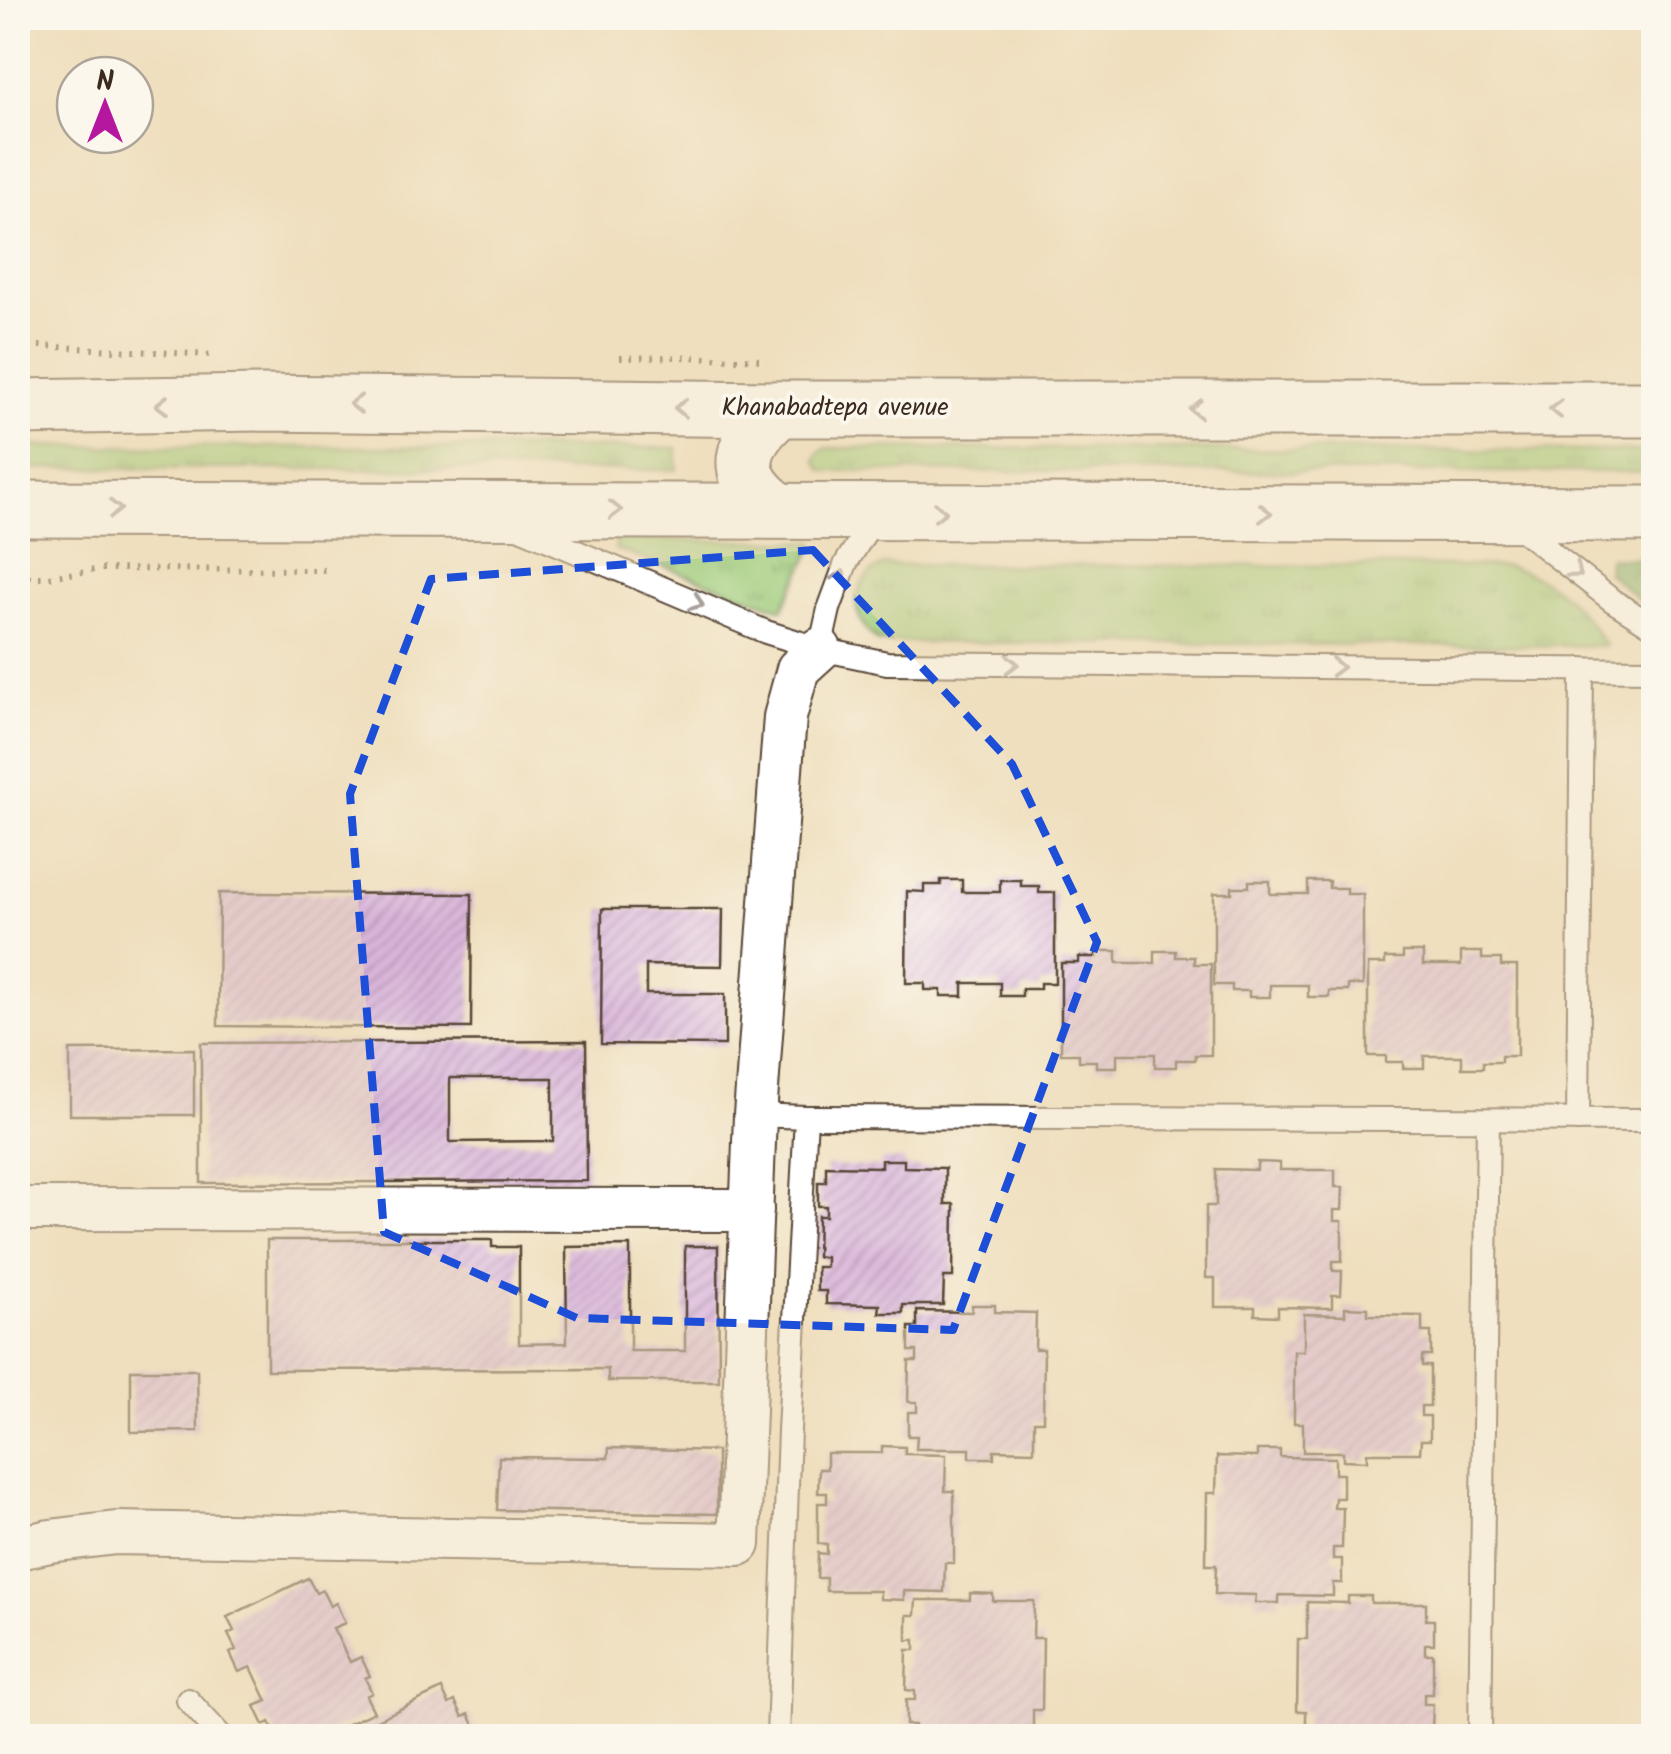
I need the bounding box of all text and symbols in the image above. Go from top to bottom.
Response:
north arrow [55,55,155,155]
text: N [96,60,114,105]
street label: Khanabadtepa avenue [721,388,949,428]
one-way arrow [153,394,168,416]
one-way arrow [348,394,364,415]
one-way arrow [673,397,688,419]
one-way arrow [1188,398,1203,420]
one-way arrow [1548,398,1563,420]
one-way arrow [108,498,123,520]
one-way arrow [608,499,623,521]
one-way arrow [932,501,948,523]
one-way arrow [1258,502,1273,524]
one-way arrow [1565,561,1583,578]
one-way arrow [830,569,850,587]
one-way arrow [687,591,705,611]
one-way arrow [1006,653,1021,675]
one-way arrow [1330,656,1346,678]

